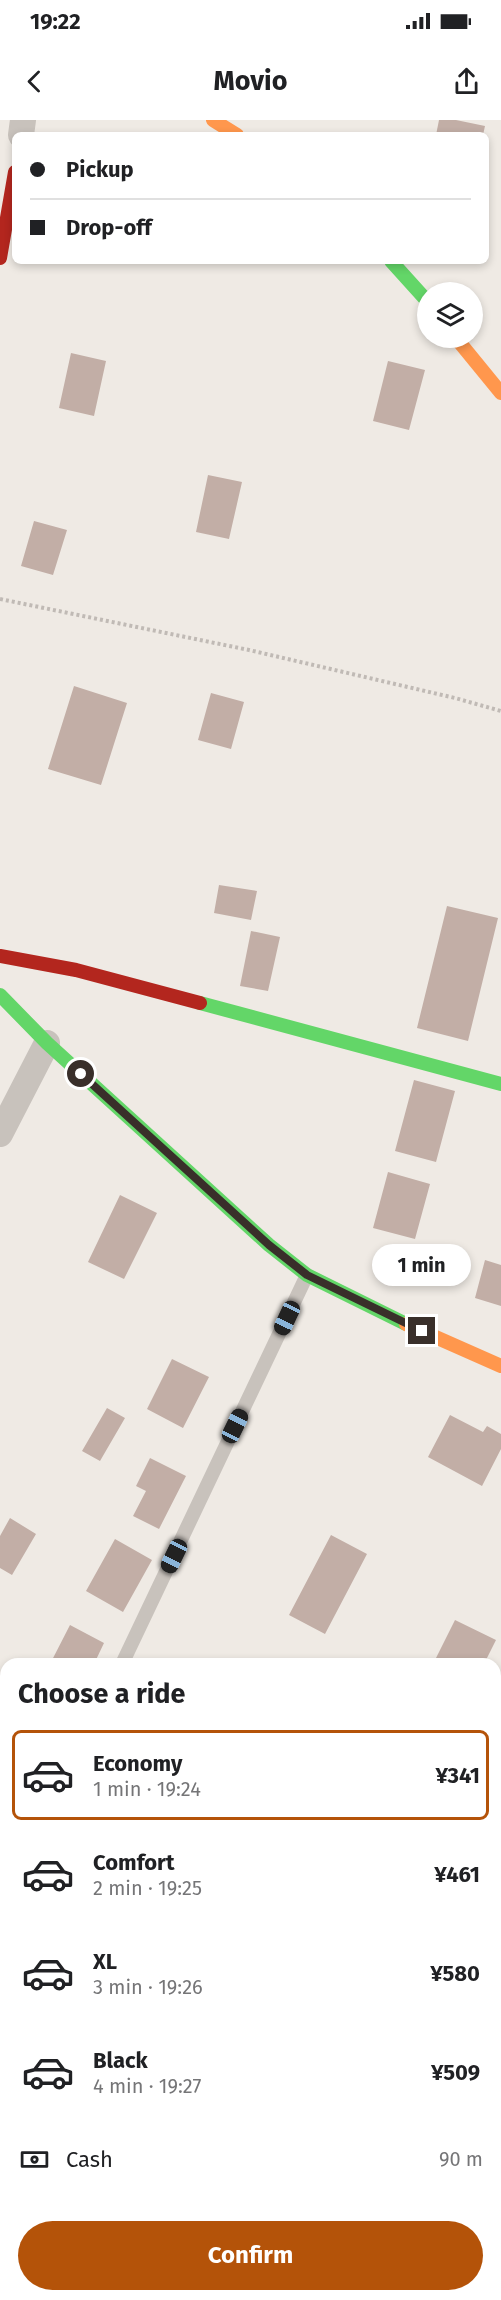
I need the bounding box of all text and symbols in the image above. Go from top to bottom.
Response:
text: 19:22 [30,8,81,35]
icon: back [18,65,51,98]
text: Movio [213,65,288,97]
icon: share [450,65,483,98]
text: Pickup [66,156,134,183]
text: Drop-off [66,214,152,241]
map controls [417,282,483,348]
button: layers [417,282,483,348]
route start [67,1060,94,1087]
callout: 1 min [372,1244,472,1286]
text: 1 min [397,1253,446,1277]
car [271,1298,303,1338]
route end [408,1317,435,1344]
car [219,1406,251,1446]
car [158,1536,190,1576]
text: Choose a ride [18,1678,185,1710]
icon: car [21,1748,75,1802]
text: Economy [93,1750,182,1777]
text: ¥341 [435,1762,480,1789]
text: 1 min · 19:24 [93,1777,201,1801]
icon: car [21,1847,75,1901]
text: Comfort [93,1849,174,1876]
text: ¥461 [434,1861,480,1888]
text: 2 min · 19:25 [93,1876,202,1900]
icon: car [21,1946,75,2000]
text: XL [93,1948,117,1975]
text: ¥580 [430,1960,480,1987]
text: 3 min · 19:26 [93,1975,203,1999]
icon: car [21,2045,75,2099]
text: Black [93,2047,148,2074]
text: ¥509 [431,2059,480,2086]
text: 4 min · 19:27 [93,2074,201,2098]
icon: cash [18,2143,51,2176]
text: Cash [66,2146,113,2173]
text: 90 m [439,2147,483,2171]
button: Confirm [18,2221,483,2290]

